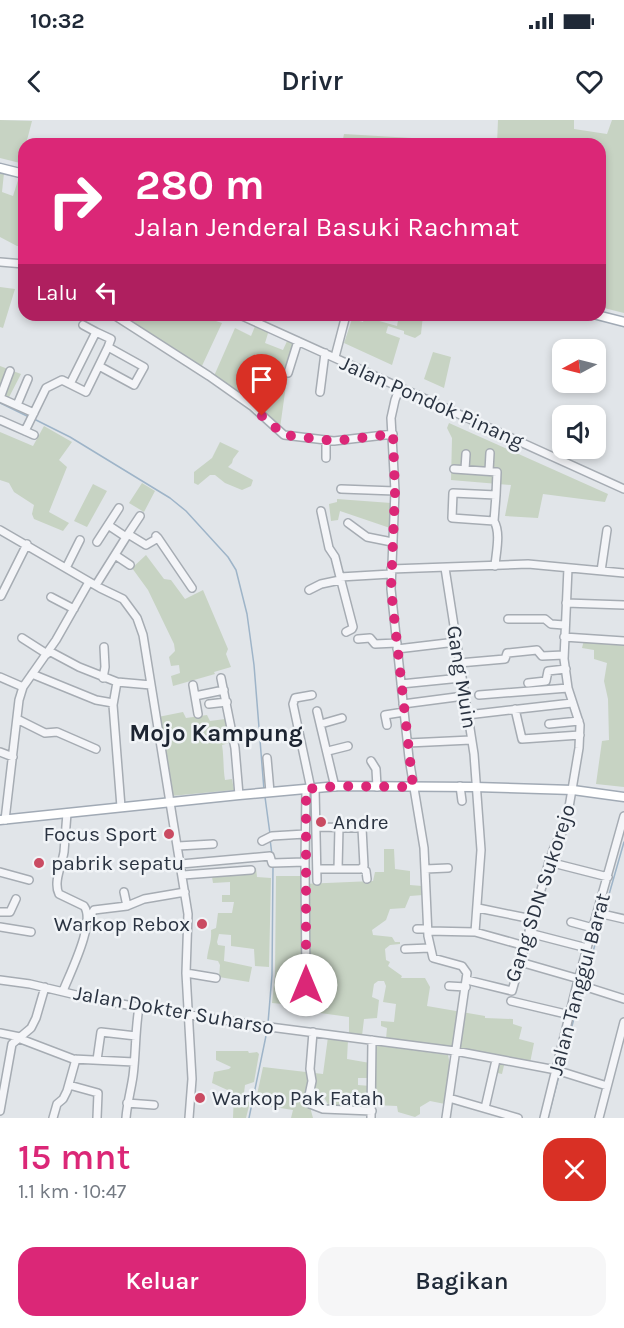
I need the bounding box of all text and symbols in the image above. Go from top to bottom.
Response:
text: 10:32 [30,8,85,34]
icon: back [18,65,51,98]
text: Drivr [281,65,343,97]
icon: heart [573,65,606,98]
text: 280 m [135,160,265,210]
icon: right [36,162,114,240]
text: Jalan Jenderal Basuki Rachmat [135,211,519,243]
icon: left [90,276,123,309]
text: Lalu [36,280,78,306]
north arrow [552,339,606,393]
map controls [552,339,606,459]
street label: Jalan Pondok Pinang [337,351,528,453]
pin [236,354,287,416]
icon: arrive [245,363,278,396]
button: sound [552,405,606,459]
street label: Gang Muin [442,624,482,730]
district label: Mojo Kampung [129,719,303,747]
street label: Gang SDN Sukorejo [500,801,580,985]
place label: Andre [333,810,389,834]
marker: Andre [314,815,328,829]
place label: Focus Sport [44,822,157,846]
marker: Focus Sport [162,827,176,841]
place label: pabrik sepatu [51,851,184,875]
marker: pabrik sepatu [32,856,46,870]
street label: Jalan Tanggul Barat [543,890,615,1077]
place label: Warkop Rebox [54,912,190,936]
marker: Warkop Rebox [195,917,209,931]
position arrow [274,953,338,1017]
street label: Jalan Dokter Suharso [72,981,276,1039]
place label: Warkop Pak Fatah [212,1086,384,1110]
marker: Warkop Pak Fatah [193,1091,207,1105]
text: 15 mnt [18,1136,131,1178]
button: close [543,1138,606,1201]
text: 1.1 km · 10:47 [18,1180,126,1203]
button: Keluar [18,1247,306,1316]
button: Bagikan [318,1247,606,1316]

